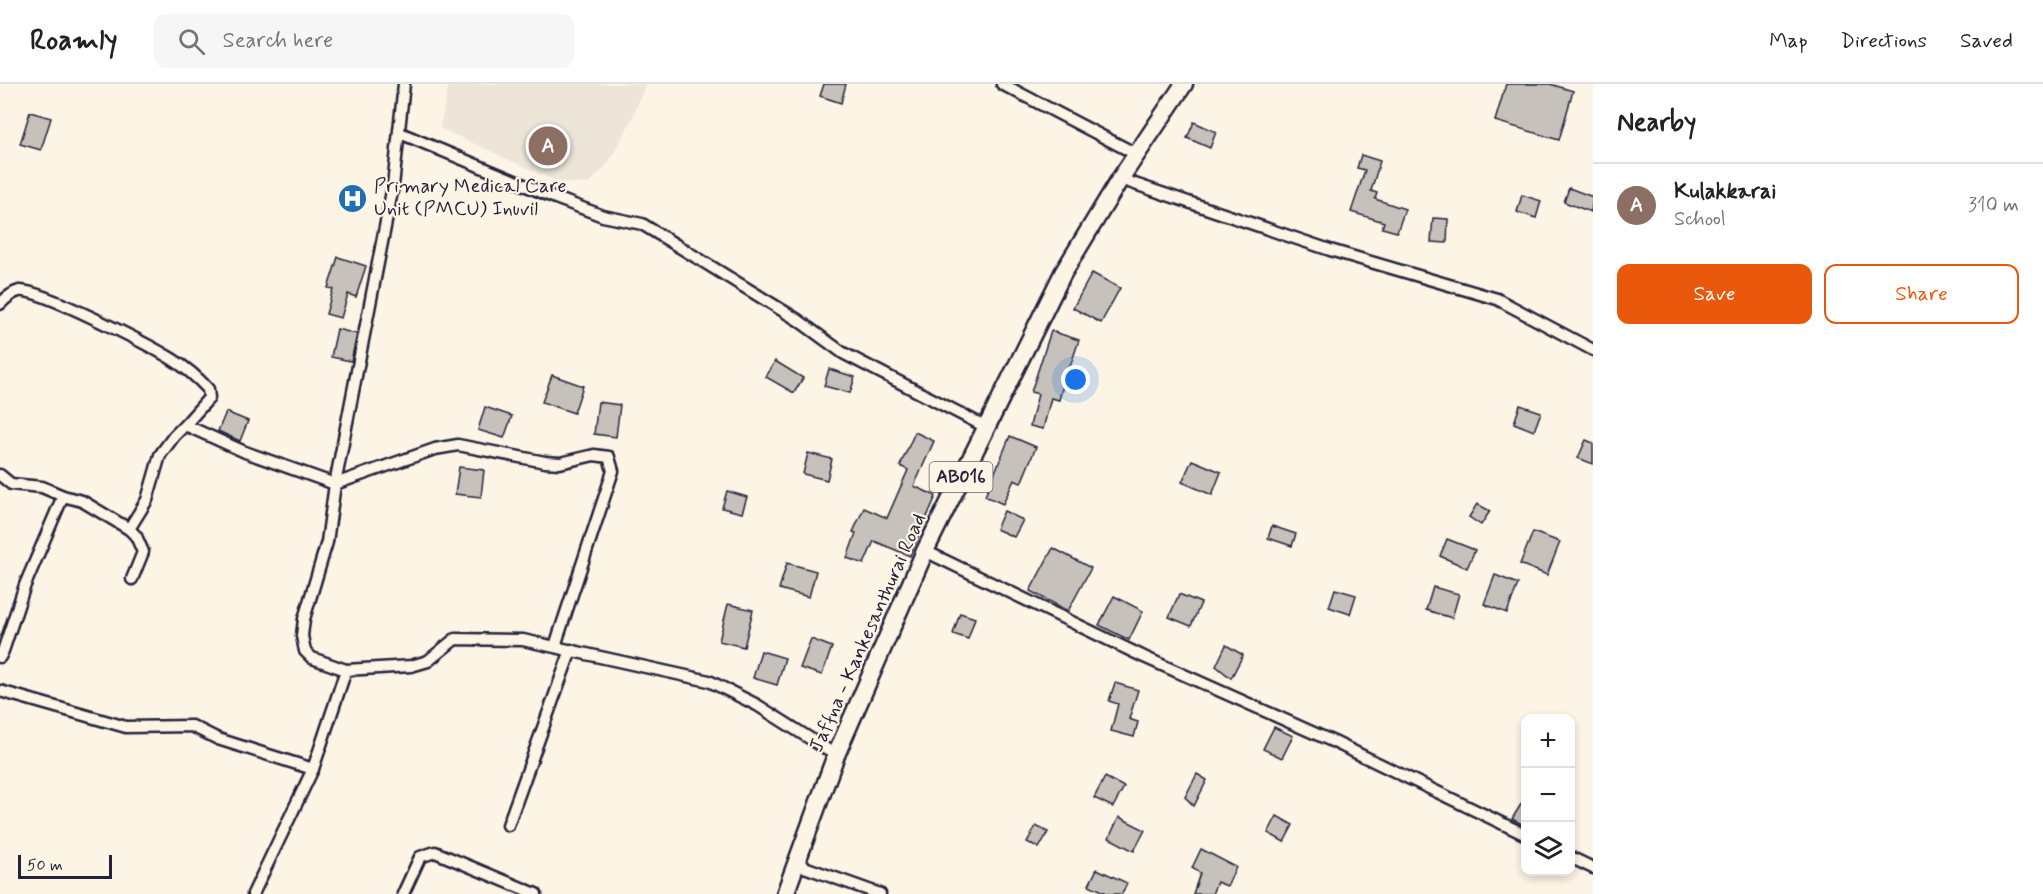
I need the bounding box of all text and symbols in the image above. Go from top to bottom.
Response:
search box [154,14,574,68]
text: Roamly [30,23,118,60]
icon: search [175,25,208,58]
text: Search here [223,27,333,55]
text: Map [1769,27,1808,55]
text: Directions [1841,27,1927,55]
text: Saved [1960,27,2013,55]
text: Nearby [1617,106,1696,140]
pin: A [528,124,568,168]
place label: Primary Medical Care Unit (PMCU) Inuvil [374,173,567,223]
text: Kulakkarai [1674,178,1776,206]
hospital icon: Primary Medical Care Unit (PMCU) Inuvil [337,182,369,214]
text: A [1630,192,1643,219]
text: 310 m [1968,192,2019,219]
text: School [1674,206,1726,233]
button: Save [1617,264,1812,324]
button: Share [1824,264,2019,324]
your location [1061,365,1090,394]
road number: AB016 [930,462,992,492]
street label: Jaffna - Kankesanthurai Road [803,509,933,757]
map controls [1521,714,1575,876]
button: + [1521,714,1575,768]
button: − [1521,768,1575,822]
button: layers [1521,822,1575,876]
scale bar [18,852,112,880]
text: 50 m [27,855,63,876]

